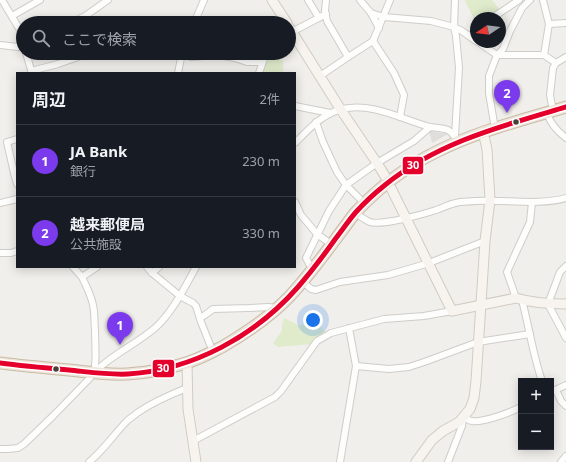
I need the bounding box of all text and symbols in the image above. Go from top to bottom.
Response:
north arrow [470,12,506,48]
search box [16,16,296,60]
icon: search [30,27,52,49]
text: ここで検索 [62,29,137,49]
pin: 2 [494,80,520,113]
text: 周辺 [32,88,66,111]
text: 2件 [260,90,280,108]
unlabelled marker [511,117,521,127]
text: JA Bank [70,141,127,161]
text: 1 [41,152,49,170]
text: 230 m [242,152,280,170]
line badge: 30 [402,156,424,175]
text: 30 [407,157,419,172]
text: 銀行 [70,162,96,180]
text: 越来郵便局 [70,214,145,234]
text: 2 [41,224,49,242]
text: 330 m [242,224,280,242]
text: 公共施設 [70,235,122,253]
your location [303,310,323,330]
pin: 1 [107,312,133,345]
line badge: 30 [152,359,175,378]
text: 30 [157,360,169,375]
unlabelled marker [51,364,61,374]
map controls [518,378,554,450]
button: + [518,378,554,414]
button: − [518,414,554,450]

